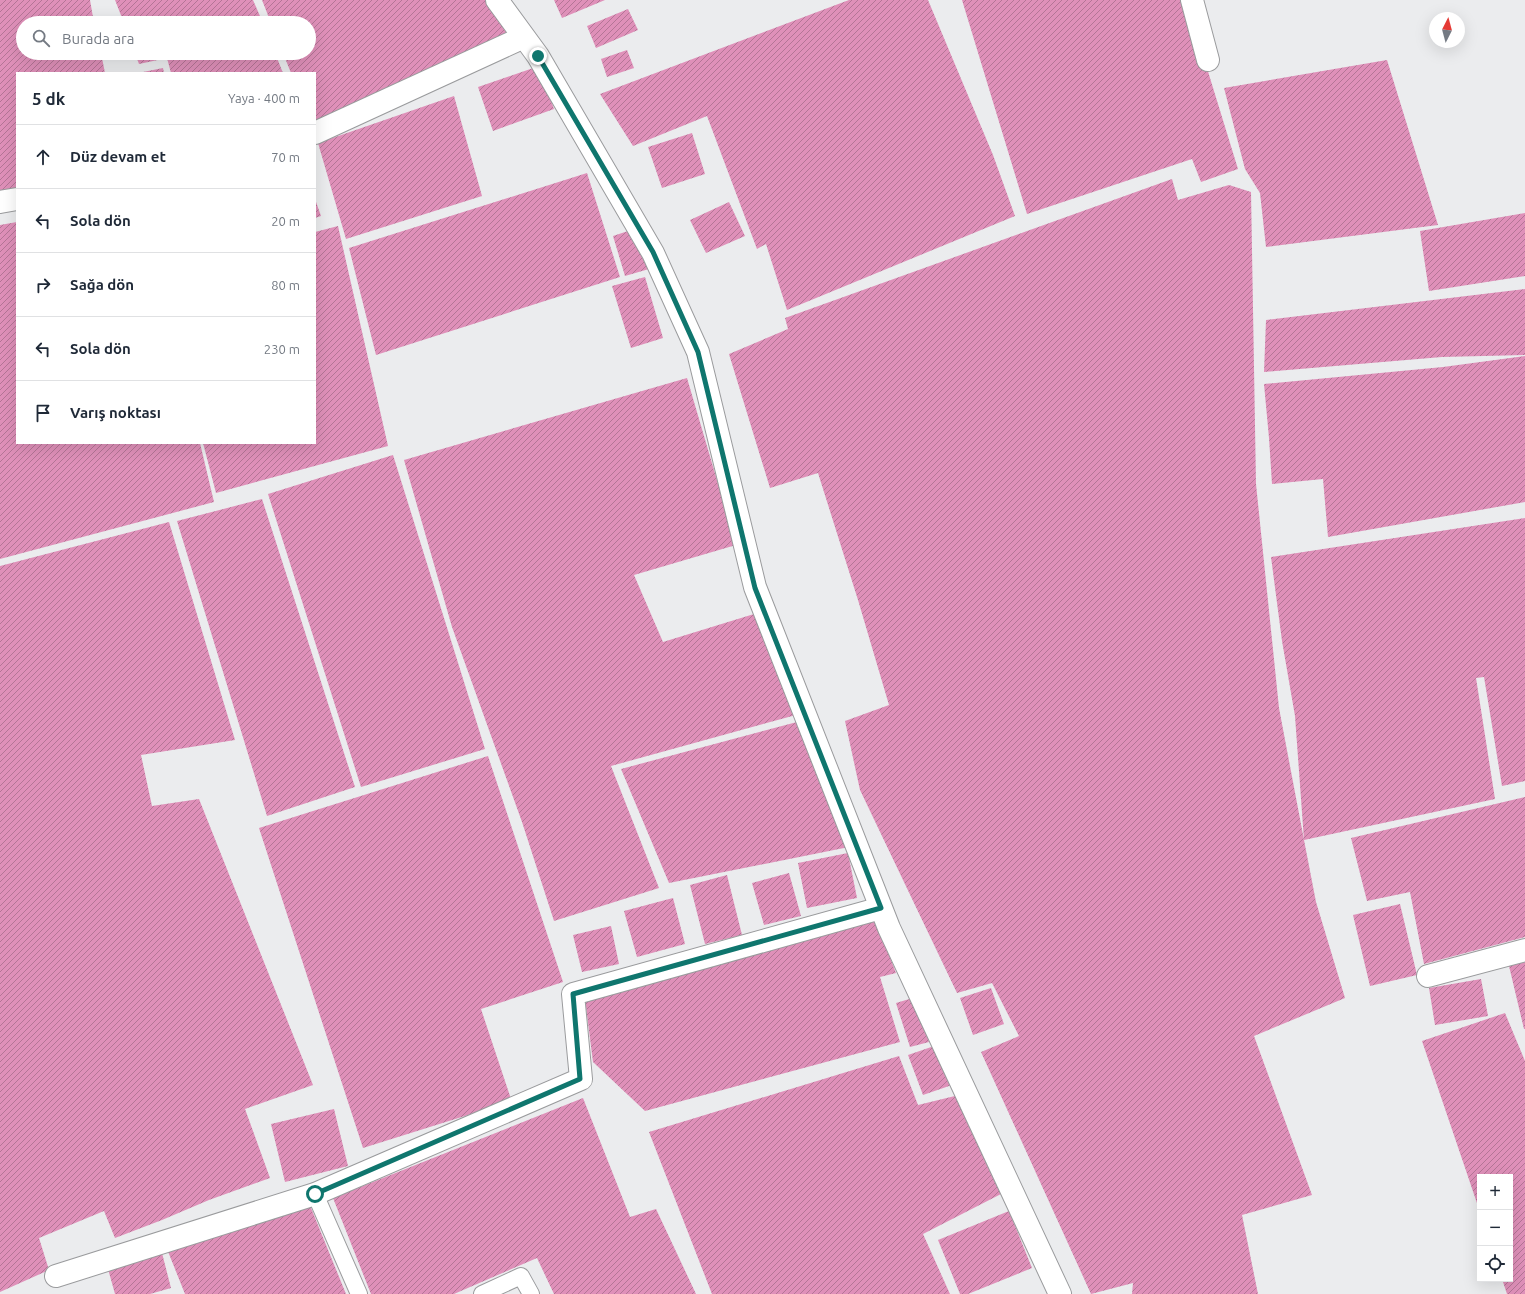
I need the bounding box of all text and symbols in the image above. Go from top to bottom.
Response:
north arrow [1429,12,1465,48]
search box [16,16,316,60]
icon: search [30,27,52,49]
text: Burada ara [62,30,134,47]
route end [529,47,547,65]
text: 5 dk [32,89,65,108]
text: Yaya · 400 m [228,91,300,105]
icon: ahead [32,146,54,168]
text: Düz devam et [70,148,166,165]
text: 70 m [271,150,300,164]
icon: left [32,210,54,232]
text: Sola dön [70,212,131,229]
text: 20 m [271,214,300,228]
icon: right [32,274,54,296]
text: Sağa dön [70,276,134,293]
text: 80 m [271,278,300,292]
icon: left [32,338,54,360]
text: Sola dön [70,340,131,357]
text: 230 m [264,342,300,356]
icon: arrive [32,402,54,424]
text: Varış noktası [70,404,161,421]
map controls [1477,1174,1513,1282]
button: + [1477,1174,1513,1210]
route start [306,1185,324,1203]
button: − [1477,1210,1513,1246]
button: locate [1477,1246,1513,1282]

